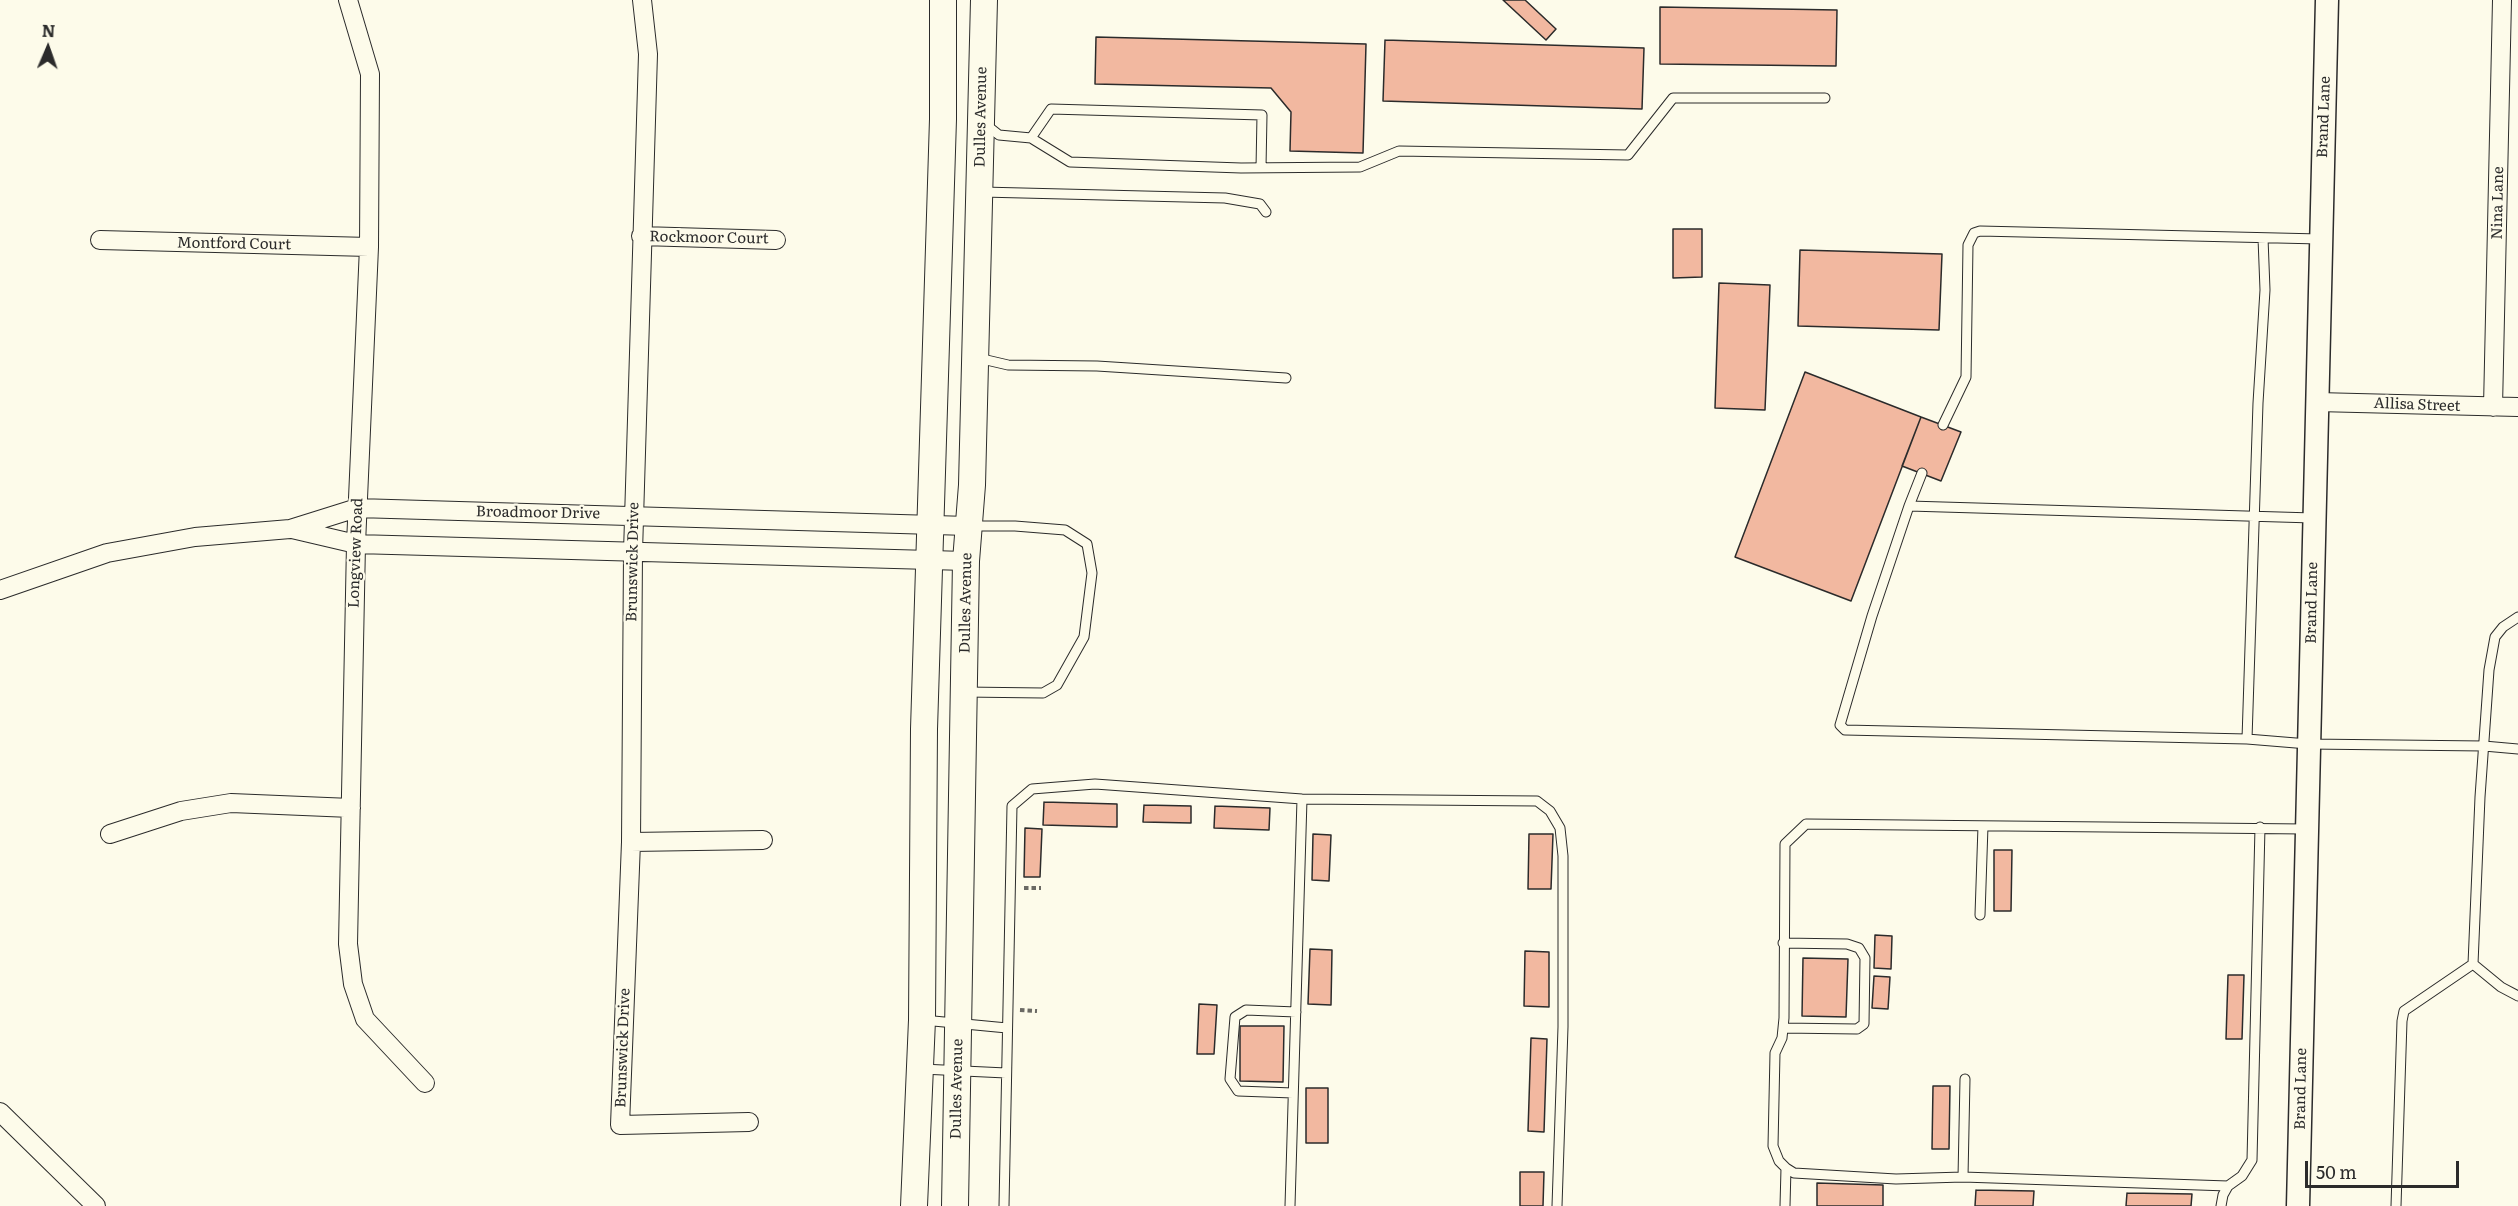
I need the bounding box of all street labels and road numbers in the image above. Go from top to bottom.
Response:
street label: Dulles Avenue [971,66,991,168]
street label: Brand Lane [2314,76,2334,158]
street label: Nina Lane [2488,166,2508,240]
street label: Rockmoor Court [649,228,769,248]
street label: Montford Court [177,234,291,254]
street label: Allisa Street [2373,394,2461,416]
street label: Longview Road [345,498,367,608]
street label: Brunswick Drive [623,502,643,622]
street label: Broadmoor Drive [476,503,600,523]
street label: Dulles Avenue [956,552,976,654]
street label: Brand Lane [2302,562,2322,644]
street label: Brunswick Drive [612,988,634,1108]
street label: Dulles Avenue [947,1038,967,1140]
street label: Brand Lane [2291,1048,2311,1130]

